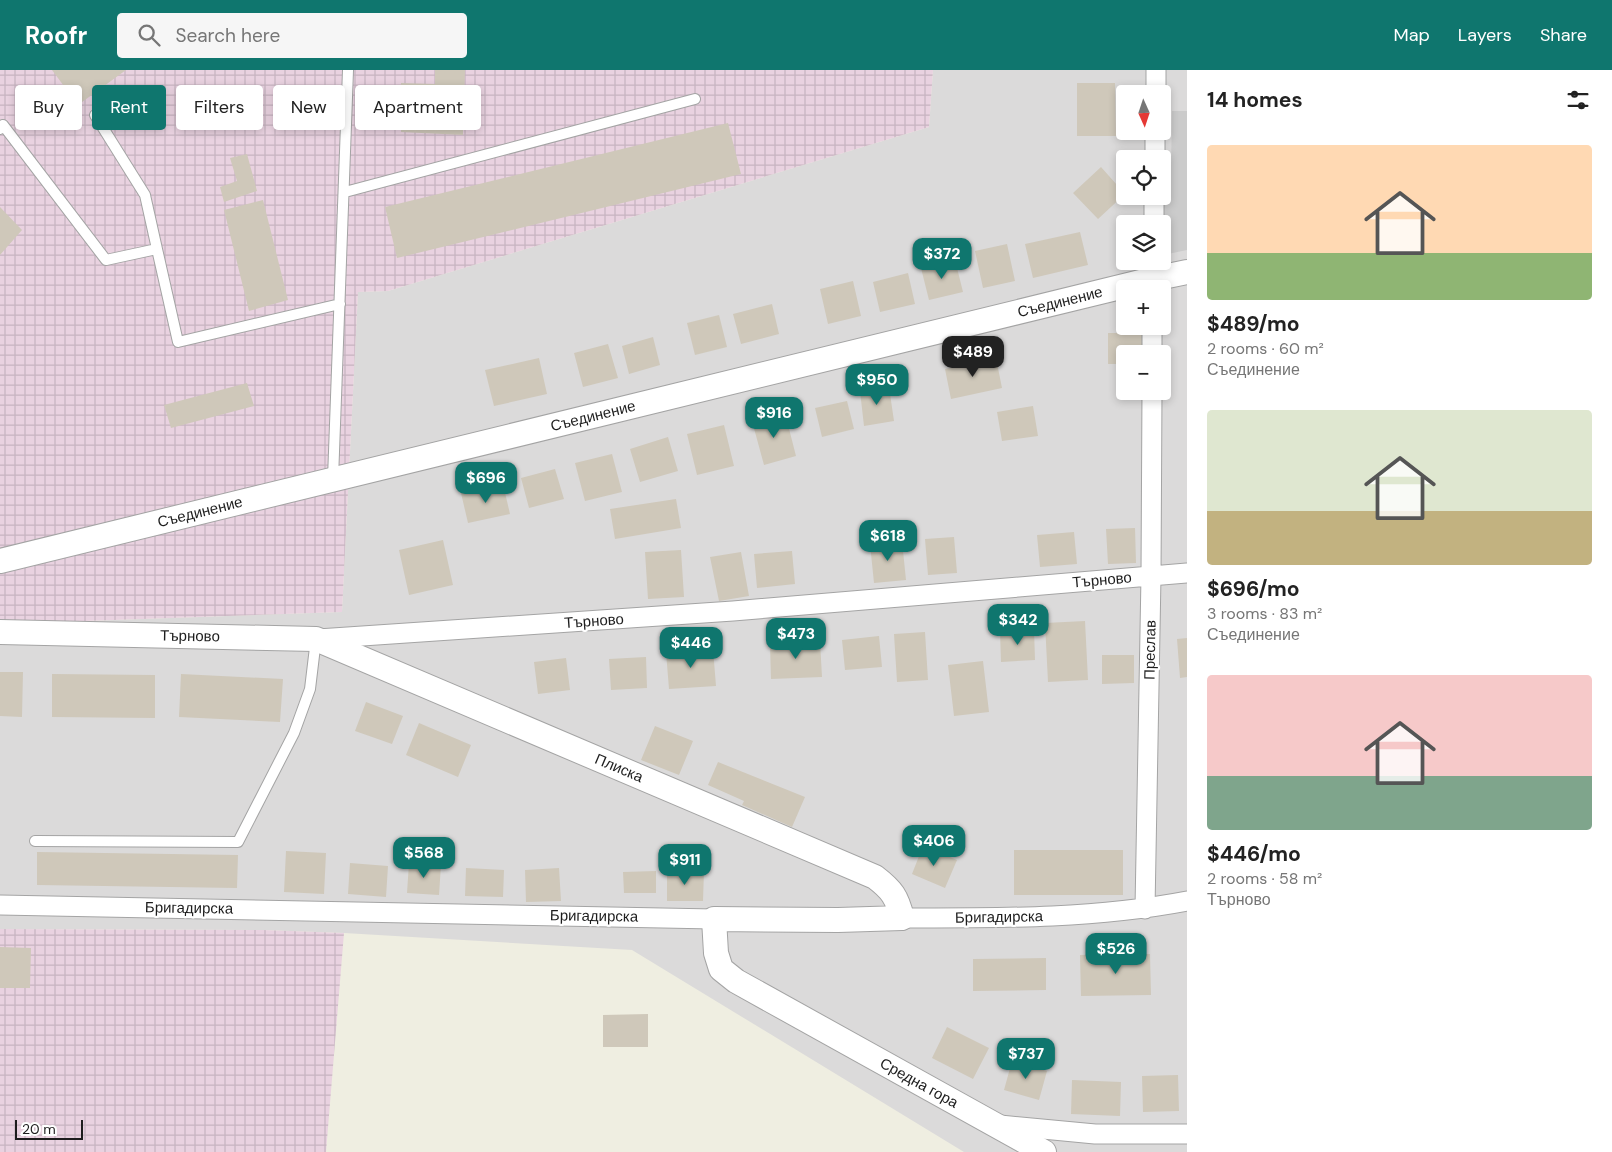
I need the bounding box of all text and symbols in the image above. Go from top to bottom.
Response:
search box [117,13,467,58]
text: Roofr [25,20,87,51]
icon: search [135,21,163,49]
text: Search here [175,23,280,48]
text: Map [1394,23,1430,47]
text: Layers [1458,23,1512,47]
text: Share [1540,23,1587,47]
chip: Buy [15,85,82,130]
chip: Rent [92,85,166,130]
chip: Filters [176,85,263,130]
chip: New [273,85,345,130]
chip: Apartment [355,85,481,130]
north arrow [1116,85,1171,140]
map controls [1116,85,1171,400]
text: 14 homes [1207,86,1303,114]
icon: filters [1564,86,1592,114]
button: locate [1116,150,1171,205]
icon: home [1355,178,1445,268]
button: layers [1116,215,1171,270]
pin: $372 [912,238,972,280]
text: $372 [924,243,960,264]
button: + [1116,280,1171,335]
street label: Съединение [1015,282,1105,322]
text: $489/mo [1207,310,1300,338]
pin: $489 [943,336,1003,378]
text: 2 rooms · 60 m² [1207,338,1324,359]
text: $489 [953,341,993,362]
button: − [1116,345,1171,400]
text: Съединение [1207,359,1300,380]
pin: $950 [847,364,907,406]
text: $950 [856,369,898,390]
street label: Съединение [548,396,638,436]
pin: $916 [744,396,804,439]
text: $916 [756,402,792,423]
icon: home [1355,443,1445,533]
pin: $696 [456,462,516,504]
text: $696 [466,467,506,488]
street label: Съединение [155,492,245,532]
pin: $618 [858,520,918,562]
text: $618 [870,525,906,546]
street label: Търново [1071,567,1133,593]
text: $696/mo [1207,575,1300,603]
text: 3 rooms · 83 m² [1207,603,1322,624]
pin: $342 [988,604,1048,646]
street label: Търново [564,609,624,633]
text: $342 [999,609,1037,630]
pin: $473 [766,618,826,660]
street label: Преслав [1139,620,1161,680]
text: $473 [777,623,815,644]
text: Съединение [1207,624,1300,645]
street label: Търново [160,625,220,647]
pin: $446 [661,626,721,669]
text: $446 [671,632,711,653]
icon: home [1355,708,1445,798]
street label: Плиска [592,749,647,787]
pin: $406 [904,824,964,867]
text: $406 [913,830,955,851]
pin: $568 [394,836,454,879]
text: $446/mo [1207,840,1301,868]
text: $568 [404,842,444,863]
pin: $911 [655,844,715,886]
text: $911 [669,849,701,870]
text: 2 rooms · 58 m² [1207,868,1322,889]
text: Търново [1207,889,1271,910]
street label: Бригадирска [145,897,234,919]
street label: Бригадирска [550,905,639,927]
street label: Бригадирска [955,906,1044,928]
pin: $526 [1086,932,1146,975]
text: $526 [1097,938,1135,959]
pin: $737 [996,1038,1056,1080]
text: $737 [1008,1043,1044,1064]
street label: Средна гора [876,1053,962,1113]
scale bar [15,1117,82,1140]
text: 20 m [22,1120,56,1138]

